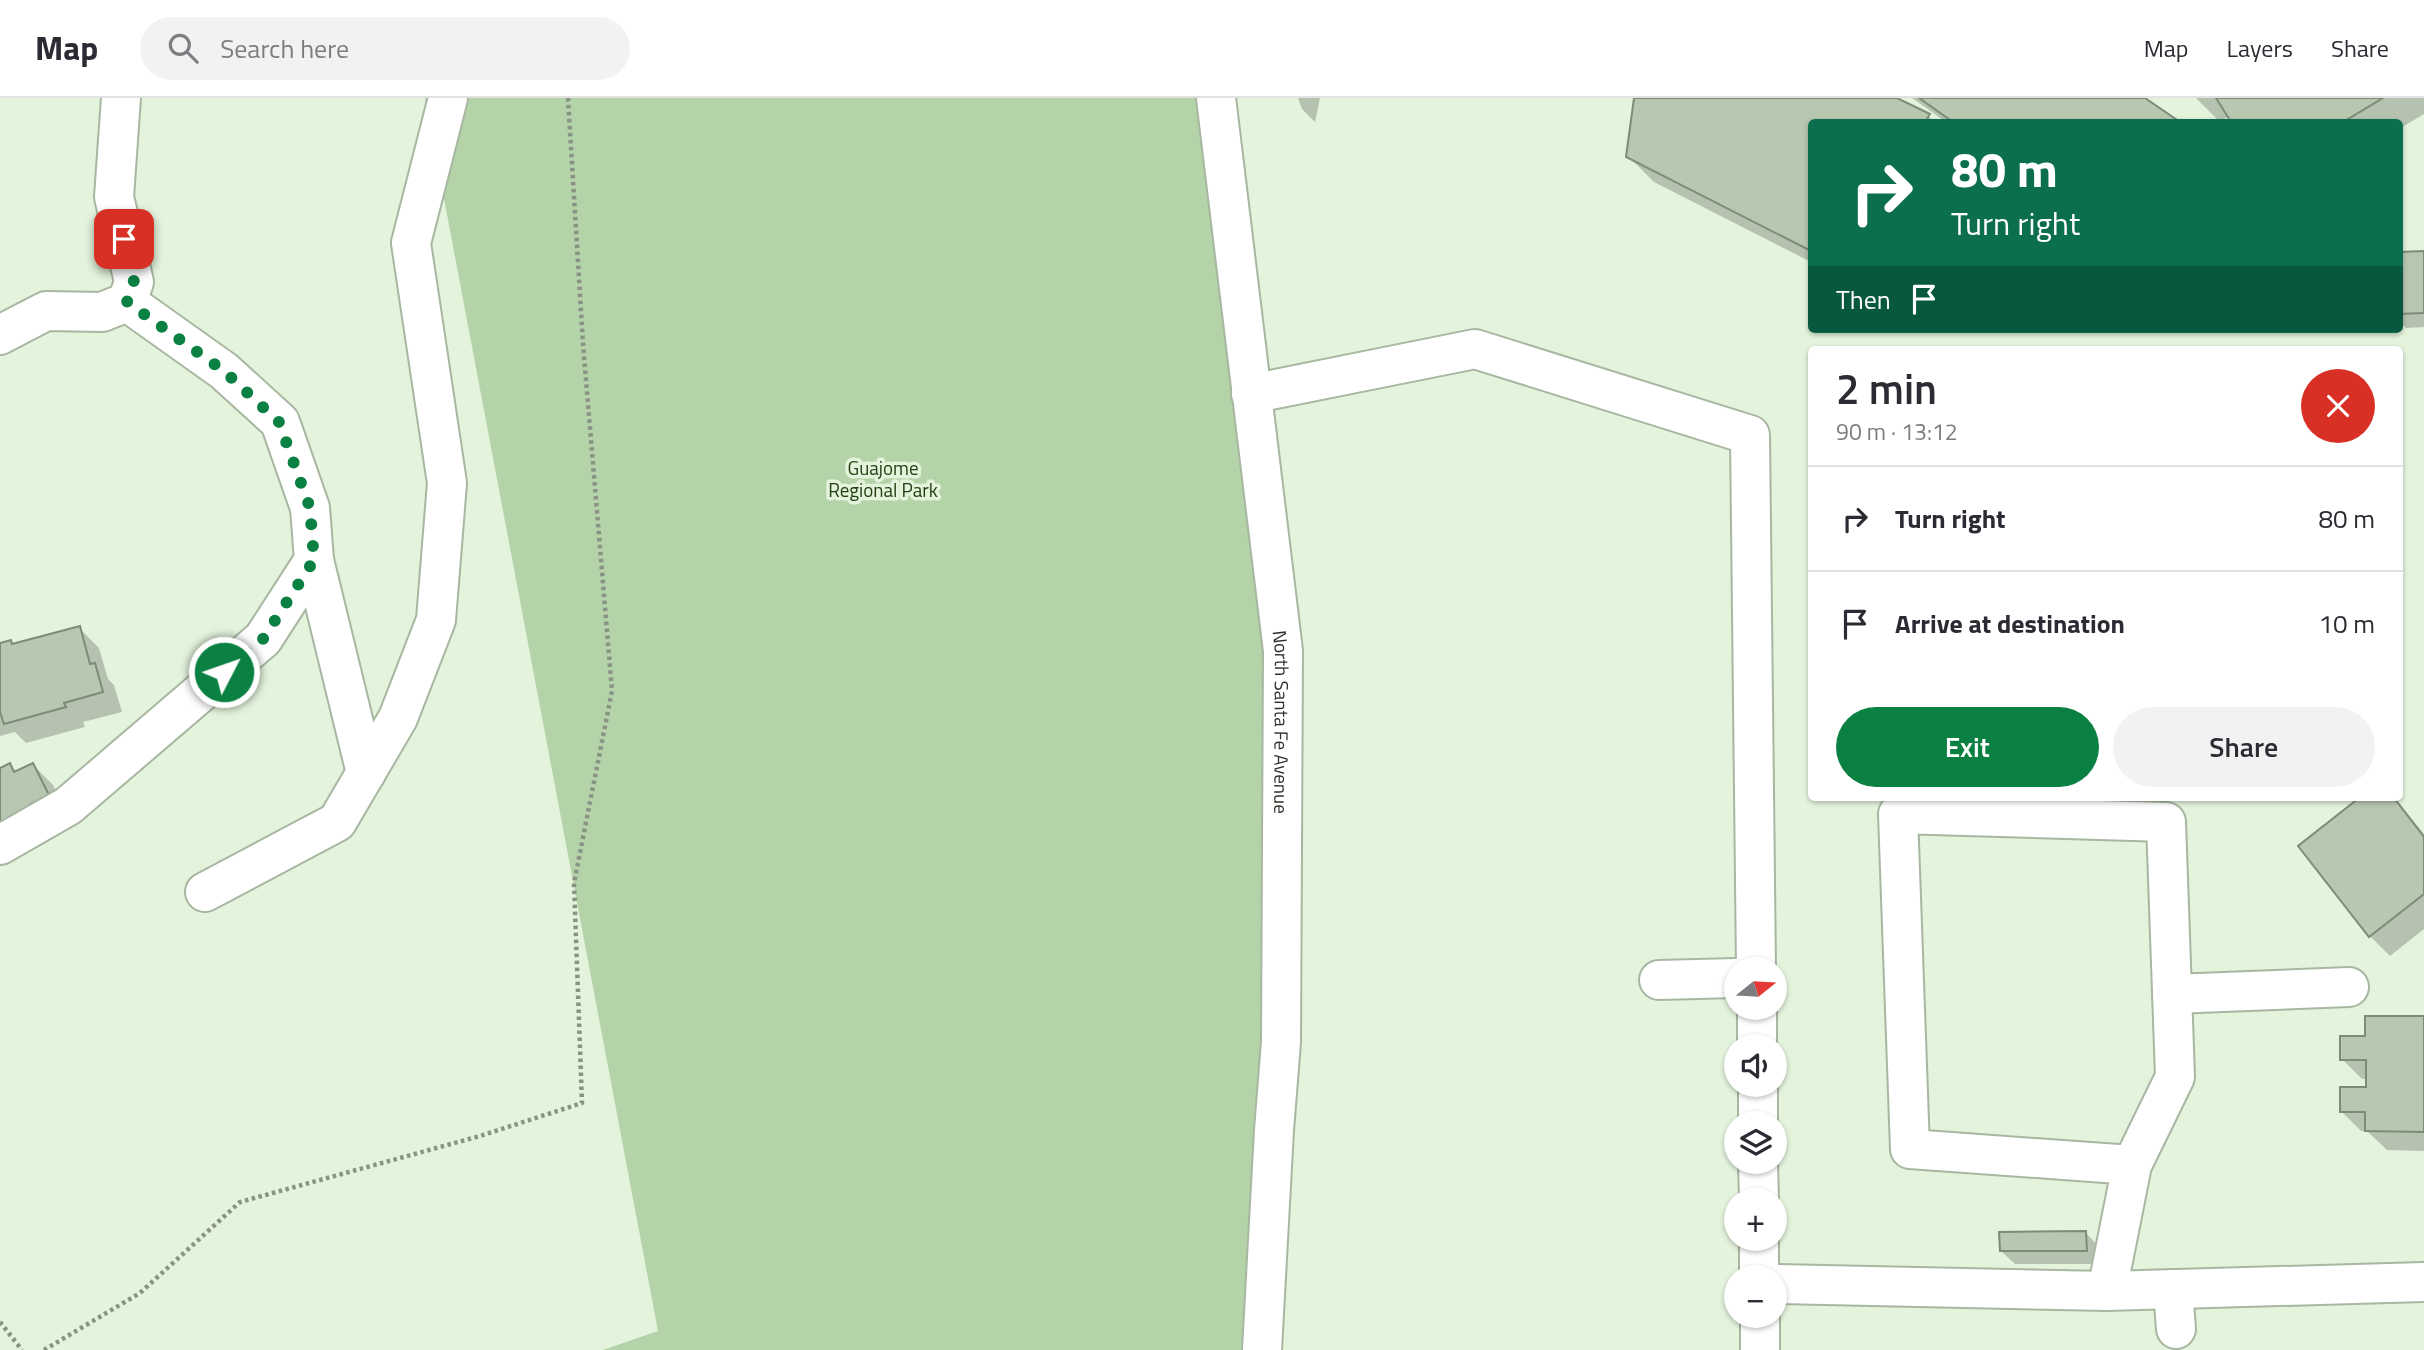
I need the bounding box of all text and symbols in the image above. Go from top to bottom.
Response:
search box [140,17,630,80]
text: Map [35,23,98,73]
icon: search [164,29,202,67]
text: Search here [220,29,349,68]
text: Map [2144,30,2189,66]
text: Layers [2227,30,2293,66]
text: Share [2331,30,2389,66]
text: 80 m [1951,131,2058,206]
icon: right [1836,147,1927,238]
text: Turn right [1951,199,2080,247]
pin [94,209,154,269]
icon: arrive [105,220,143,258]
text: Then [1836,280,1891,319]
icon: arrive [1905,280,1943,318]
text: 2 min [1836,356,1937,420]
button: close [2301,369,2375,443]
text: 90 m · 13:12 [1836,414,1958,449]
park label: Guajome Regional Park [828,453,938,504]
text: Turn right [1895,499,2006,538]
text: 80 m [2318,499,2375,538]
icon: right [1836,500,1874,538]
text: Arrive at destination [1895,604,2125,643]
text: 10 m [2318,604,2375,643]
icon: arrive [1836,605,1874,643]
street label: North Santa Fe Avenue [1266,628,1298,814]
position arrow [187,635,261,709]
button: Exit [1836,707,2099,787]
button: Share [2113,707,2375,787]
north arrow [1724,957,1787,1020]
map controls [1724,957,1787,1328]
button: sound [1724,1034,1787,1097]
button: layers [1724,1111,1787,1174]
button: + [1724,1188,1787,1251]
button: − [1724,1265,1787,1328]

